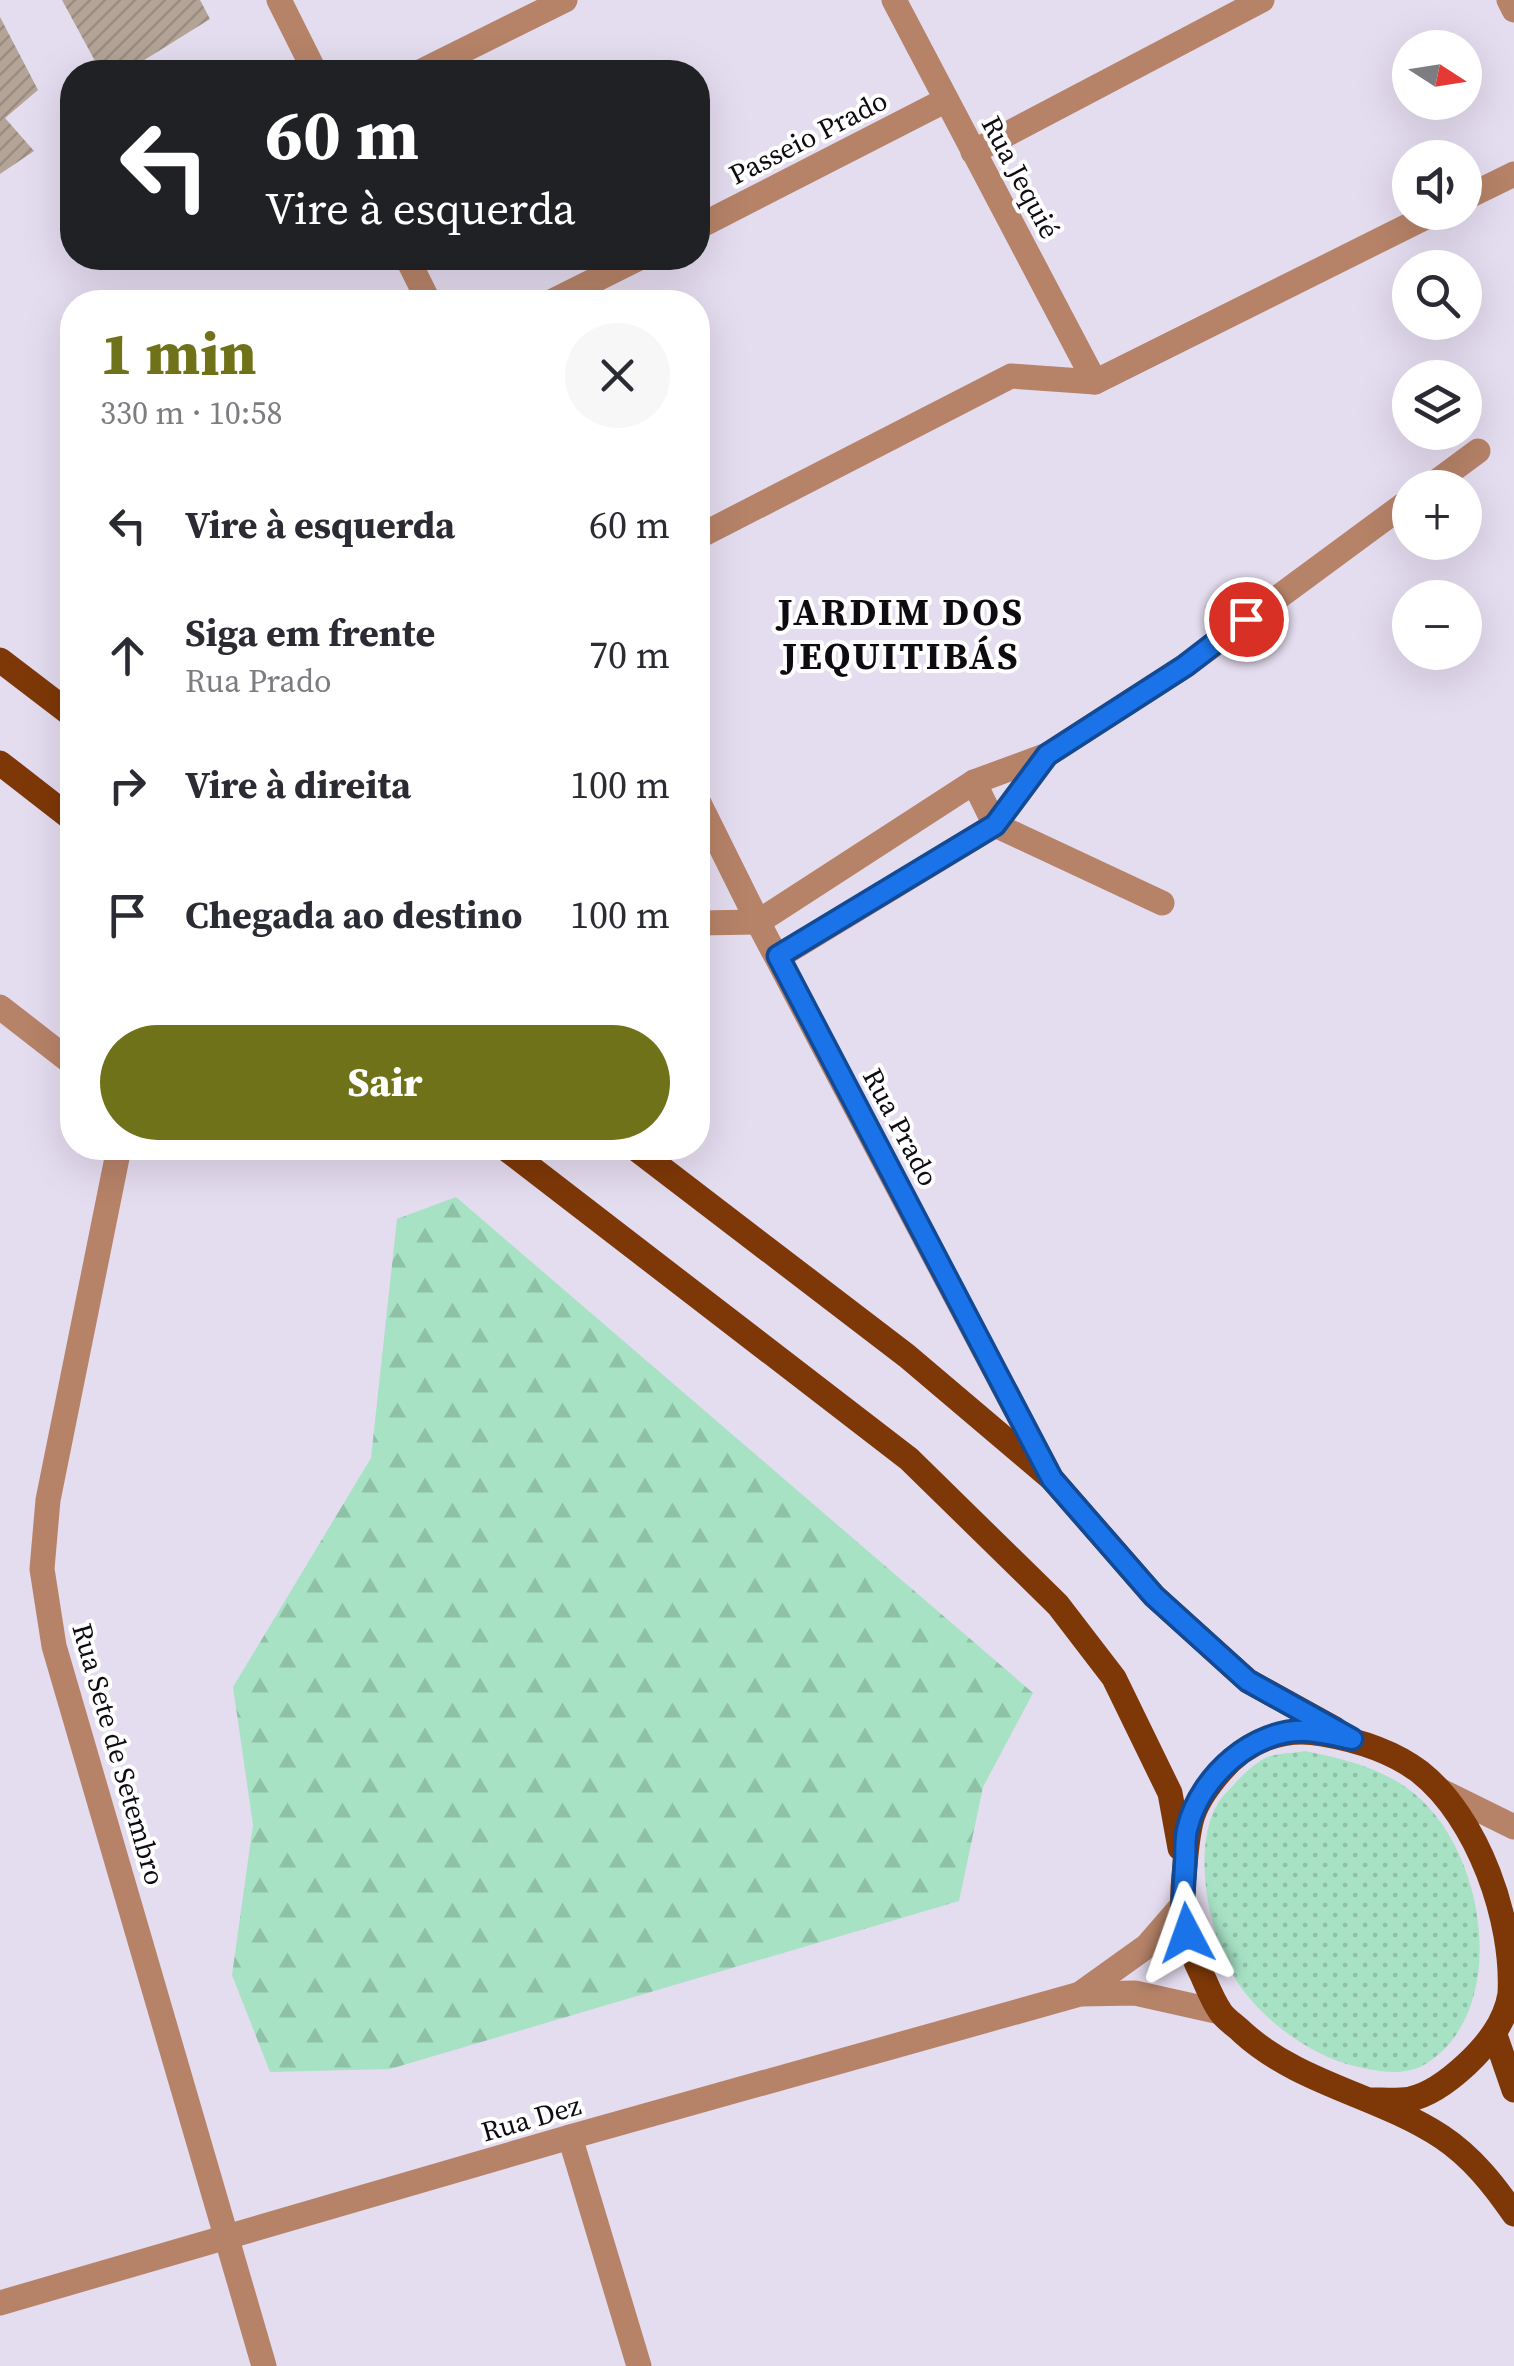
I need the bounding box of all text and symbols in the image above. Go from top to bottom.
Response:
north arrow [1392,30,1482,120]
map controls [1392,30,1482,670]
street label: Passeio Prado [722,81,894,193]
text: 60 m [265,86,419,182]
icon: left [100,100,230,230]
street label: Rua Jequié [973,109,1069,245]
button: sound [1392,140,1482,230]
text: Vire à esquerda [265,177,576,239]
button: search [1392,250,1482,340]
text: 1 min [100,312,256,394]
button: close [565,323,670,428]
button: layers [1392,360,1482,450]
text: 330 m · 10:58 [100,391,282,435]
button: + [1392,470,1482,560]
icon: left [100,498,155,553]
text: Vire à esquerda [185,499,455,551]
text: 60 m [589,499,670,551]
pin [1204,577,1289,662]
button: − [1392,580,1482,670]
district label: JARDIM DOS JEQUITIBÁS [776,586,1024,682]
icon: arrive [1219,592,1274,647]
text: Siga em frente [185,607,435,659]
icon: ahead [100,628,155,683]
text: 70 m [589,629,670,681]
text: Rua Prado [185,659,332,703]
icon: right [100,758,155,813]
text: Vire à direita [185,759,411,811]
text: 100 m [570,759,670,811]
icon: arrive [100,888,155,943]
text: Chegada ao destino [185,889,523,941]
text: 100 m [570,889,670,941]
button: Sair [100,1025,670,1140]
street label: Rua Prado [854,1061,948,1193]
street label: Rua Sete de Setembro [63,1619,175,1889]
position arrow [1135,1881,1239,1985]
street label: Rua Dez [477,2086,585,2150]

